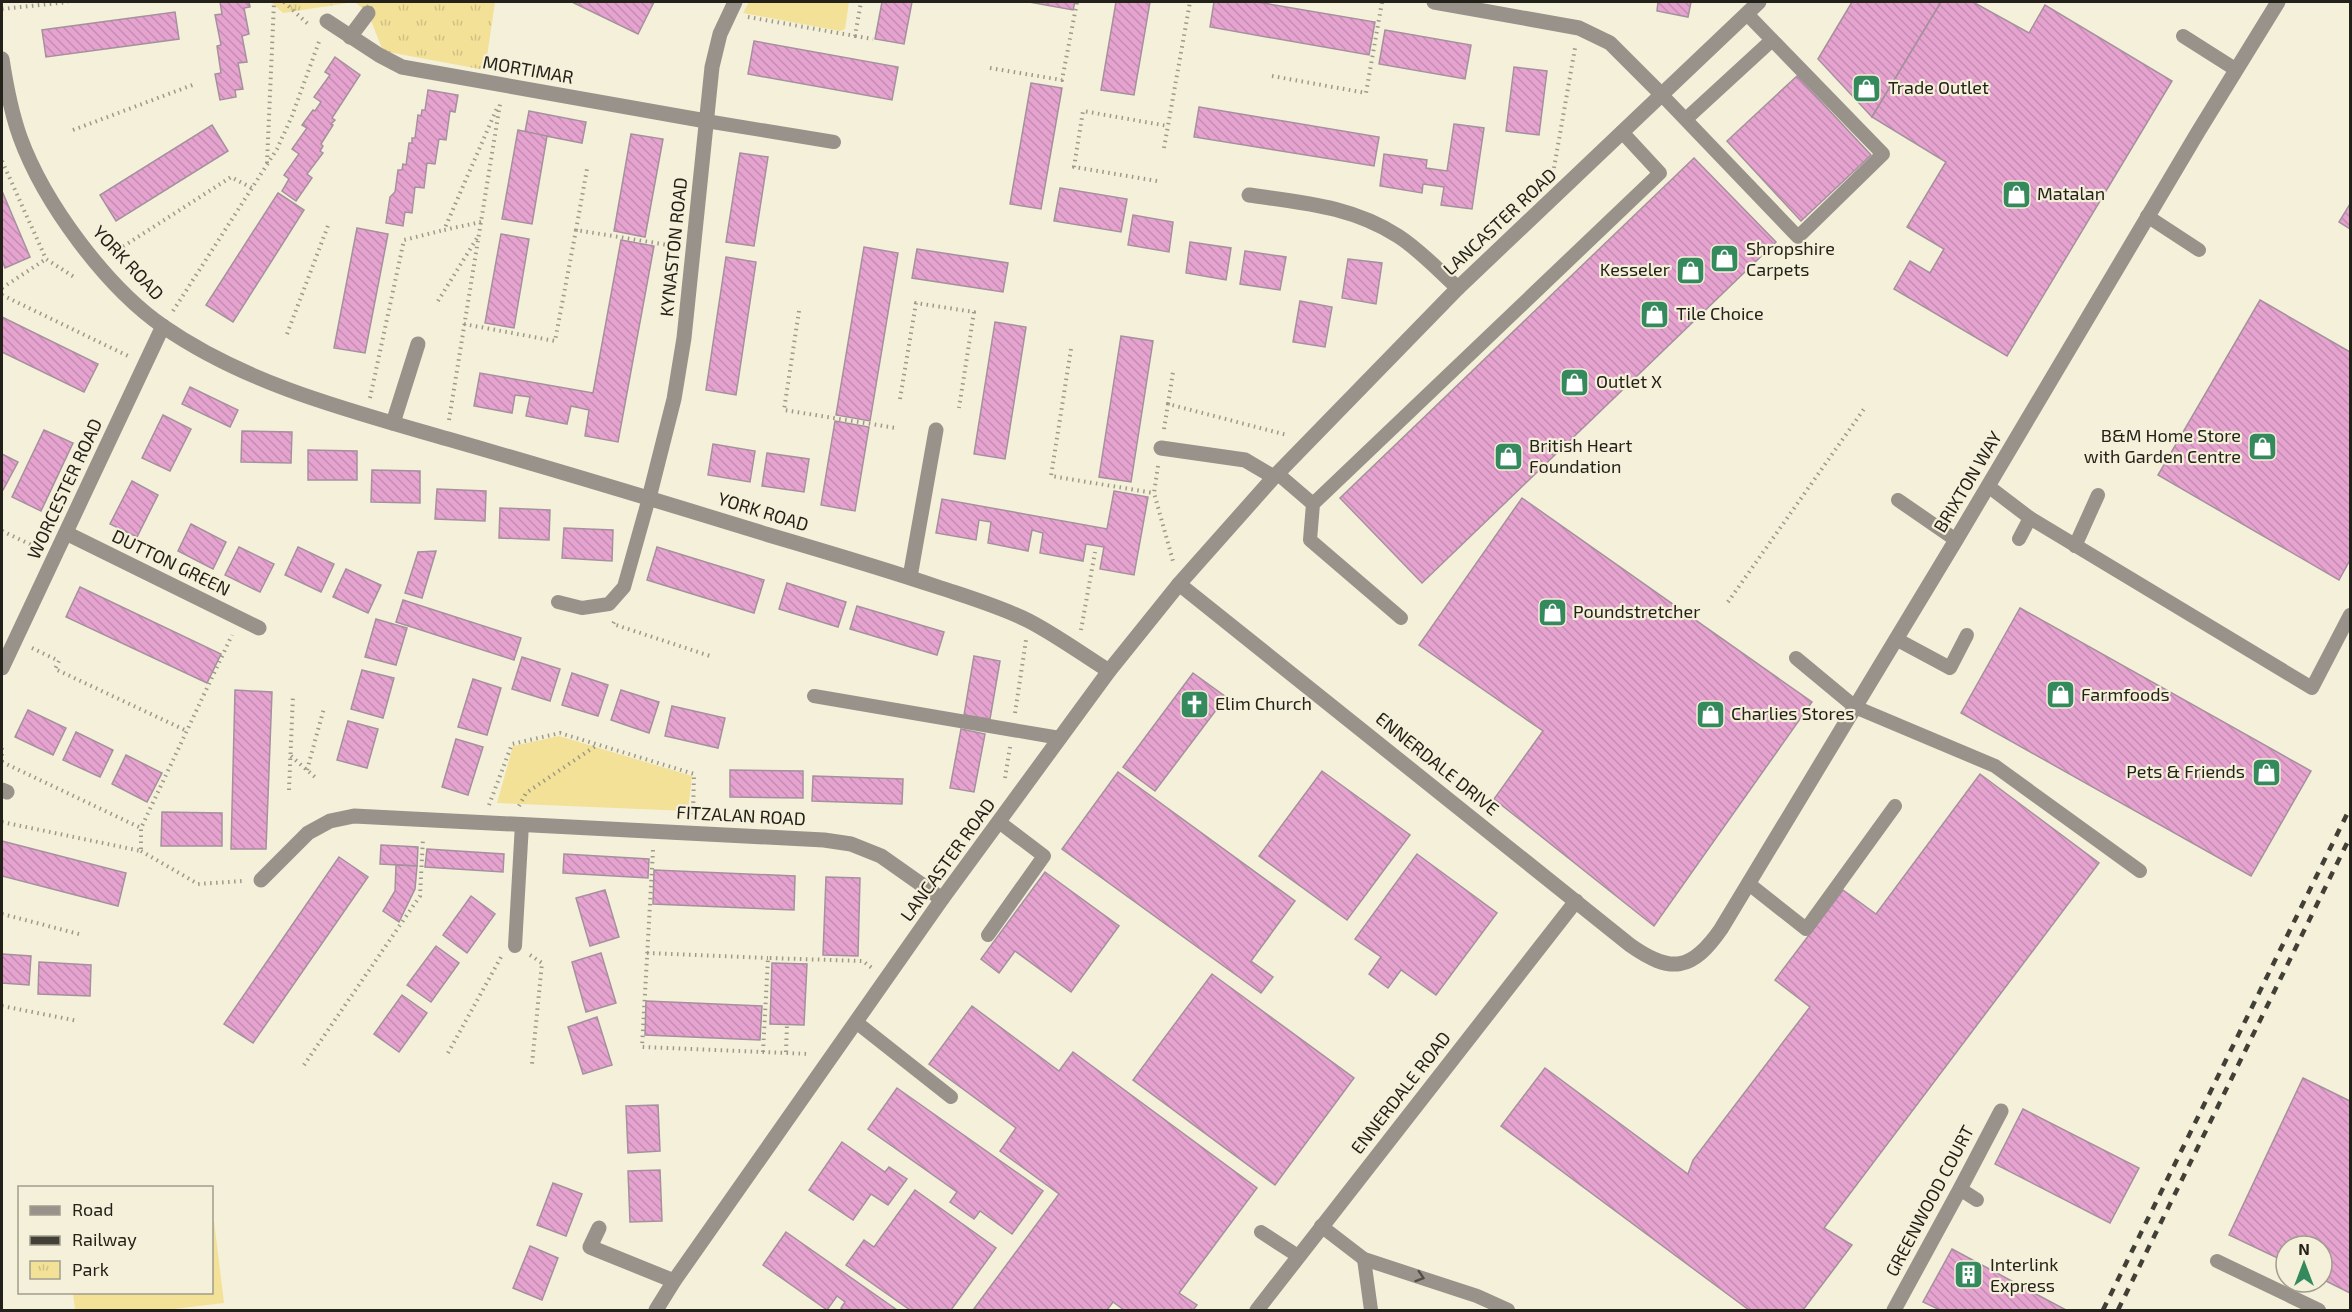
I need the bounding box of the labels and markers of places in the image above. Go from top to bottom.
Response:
shop icon: Trade Outlet [1851,72,1883,104]
place label: Trade Outlet [1888,76,1989,98]
shop icon: Matalan [2000,178,2032,210]
place label: Matalan [2037,182,2105,204]
place label: Shropshire Carpets [1746,237,1835,280]
shop icon: Shropshire Carpets [1709,243,1741,275]
shop icon: Kesseler [1675,254,1707,286]
place label: Kesseler [1600,258,1670,280]
shop icon: Tile Choice [1639,298,1671,330]
place label: Tile Choice [1676,302,1764,324]
shop icon: Outlet X [1559,366,1591,398]
place label: Outlet X [1596,370,1662,392]
place label: B&M Home Store with Garden Centre [2084,424,2241,467]
shop icon: B&M Home Store with Garden Centre [2246,430,2278,462]
place label: British Heart Foundation [1529,434,1633,477]
shop icon: British Heart Foundation [1492,440,1524,472]
shop icon: Poundstretcher [1536,596,1568,628]
place label: Poundstretcher [1573,600,1700,622]
shop icon: Farmfoods [2044,679,2076,711]
place label: Farmfoods [2081,683,2170,705]
church icon: Elim Church [1178,688,1210,720]
place label: Elim Church [1215,692,1312,714]
shop icon: Charlies Stores [1694,698,1726,730]
place label: Charlies Stores [1731,702,1854,724]
shop icon: Pets & Friends [2250,756,2282,788]
place label: Pets & Friends [2126,760,2245,782]
place label: Interlink Express [1990,1253,2058,1296]
building icon: Interlink Express [1953,1259,1985,1291]

